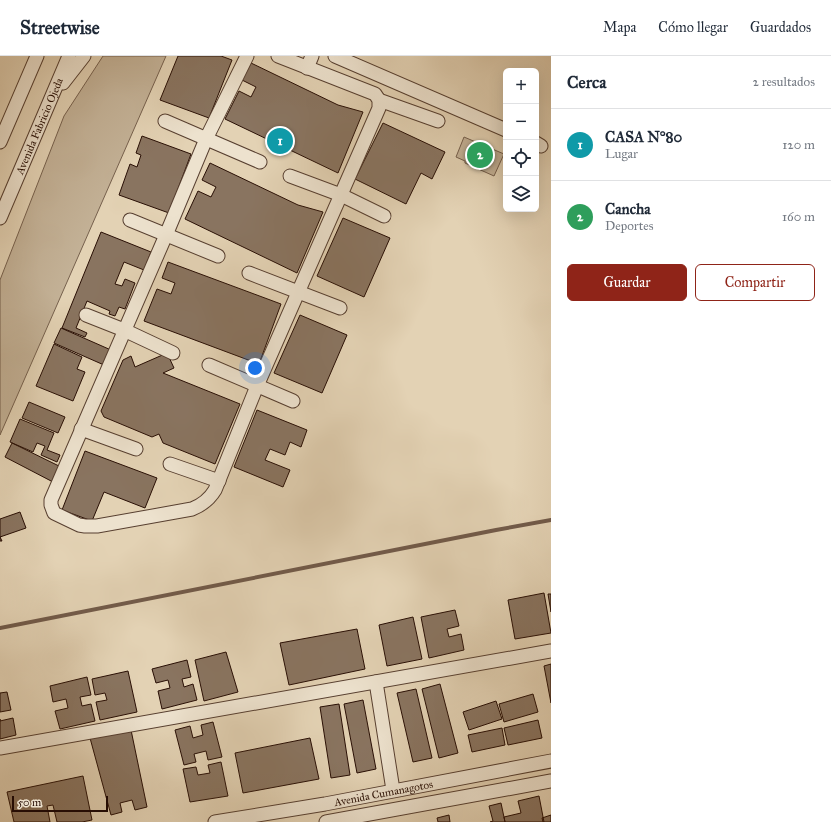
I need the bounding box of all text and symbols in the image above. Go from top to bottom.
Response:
text: Streetwise [20,16,100,39]
text: Mapa [603,19,636,36]
text: Cómo llegar [658,19,728,36]
text: Guardados [750,19,811,36]
map controls [503,68,539,212]
button: + [503,68,539,104]
text: Cerca [567,72,606,93]
text: 2 resultados [752,74,815,90]
street label: Avenida Fabricio Ojeda [12,75,66,177]
button: − [503,104,539,140]
pin: 1 [267,126,293,156]
text: CASA N°80 [605,128,682,146]
text: 1 [577,137,583,153]
text: 120 m [782,137,815,153]
pin: 2 [467,140,493,170]
button: locate [503,140,539,176]
text: Lugar [605,146,638,162]
button: layers [503,176,539,212]
text: Cancha [605,200,651,218]
text: 2 [577,209,583,225]
text: 160 m [782,209,815,225]
text: Deportes [605,218,653,234]
button: Guardar [567,264,687,301]
button: Compartir [695,264,815,301]
your location [245,358,265,378]
street label: Avenida Cumanagotos [332,777,434,809]
scale bar [12,794,108,813]
text: 50 m [18,796,41,809]

